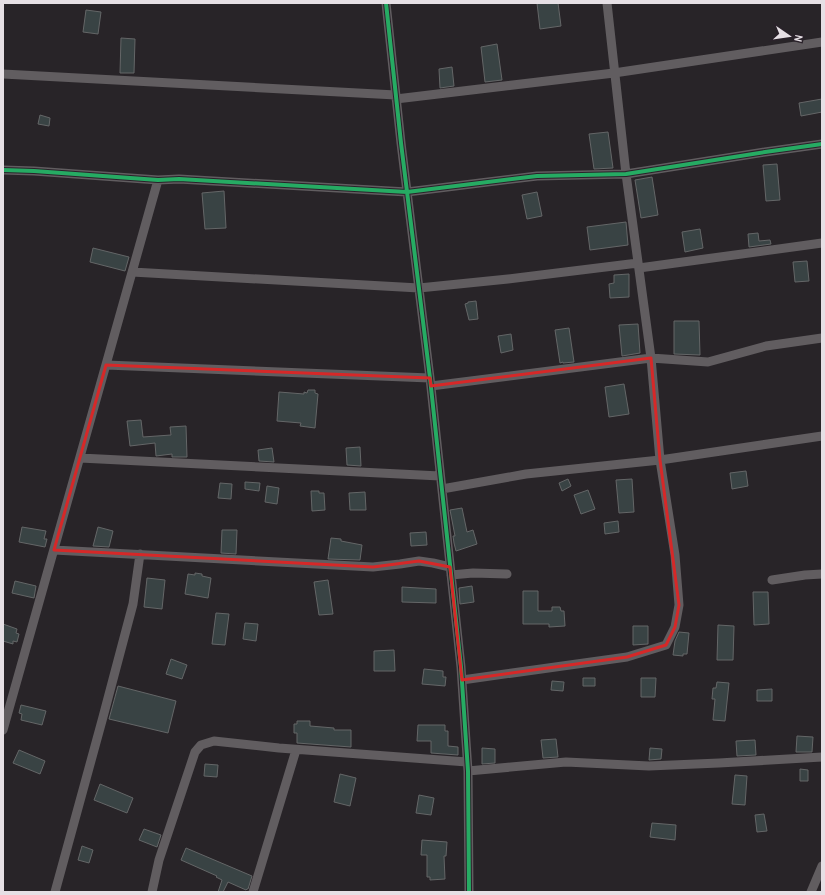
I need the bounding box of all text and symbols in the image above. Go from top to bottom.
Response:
north arrow [769,16,809,56]
text: N [791,34,806,43]

